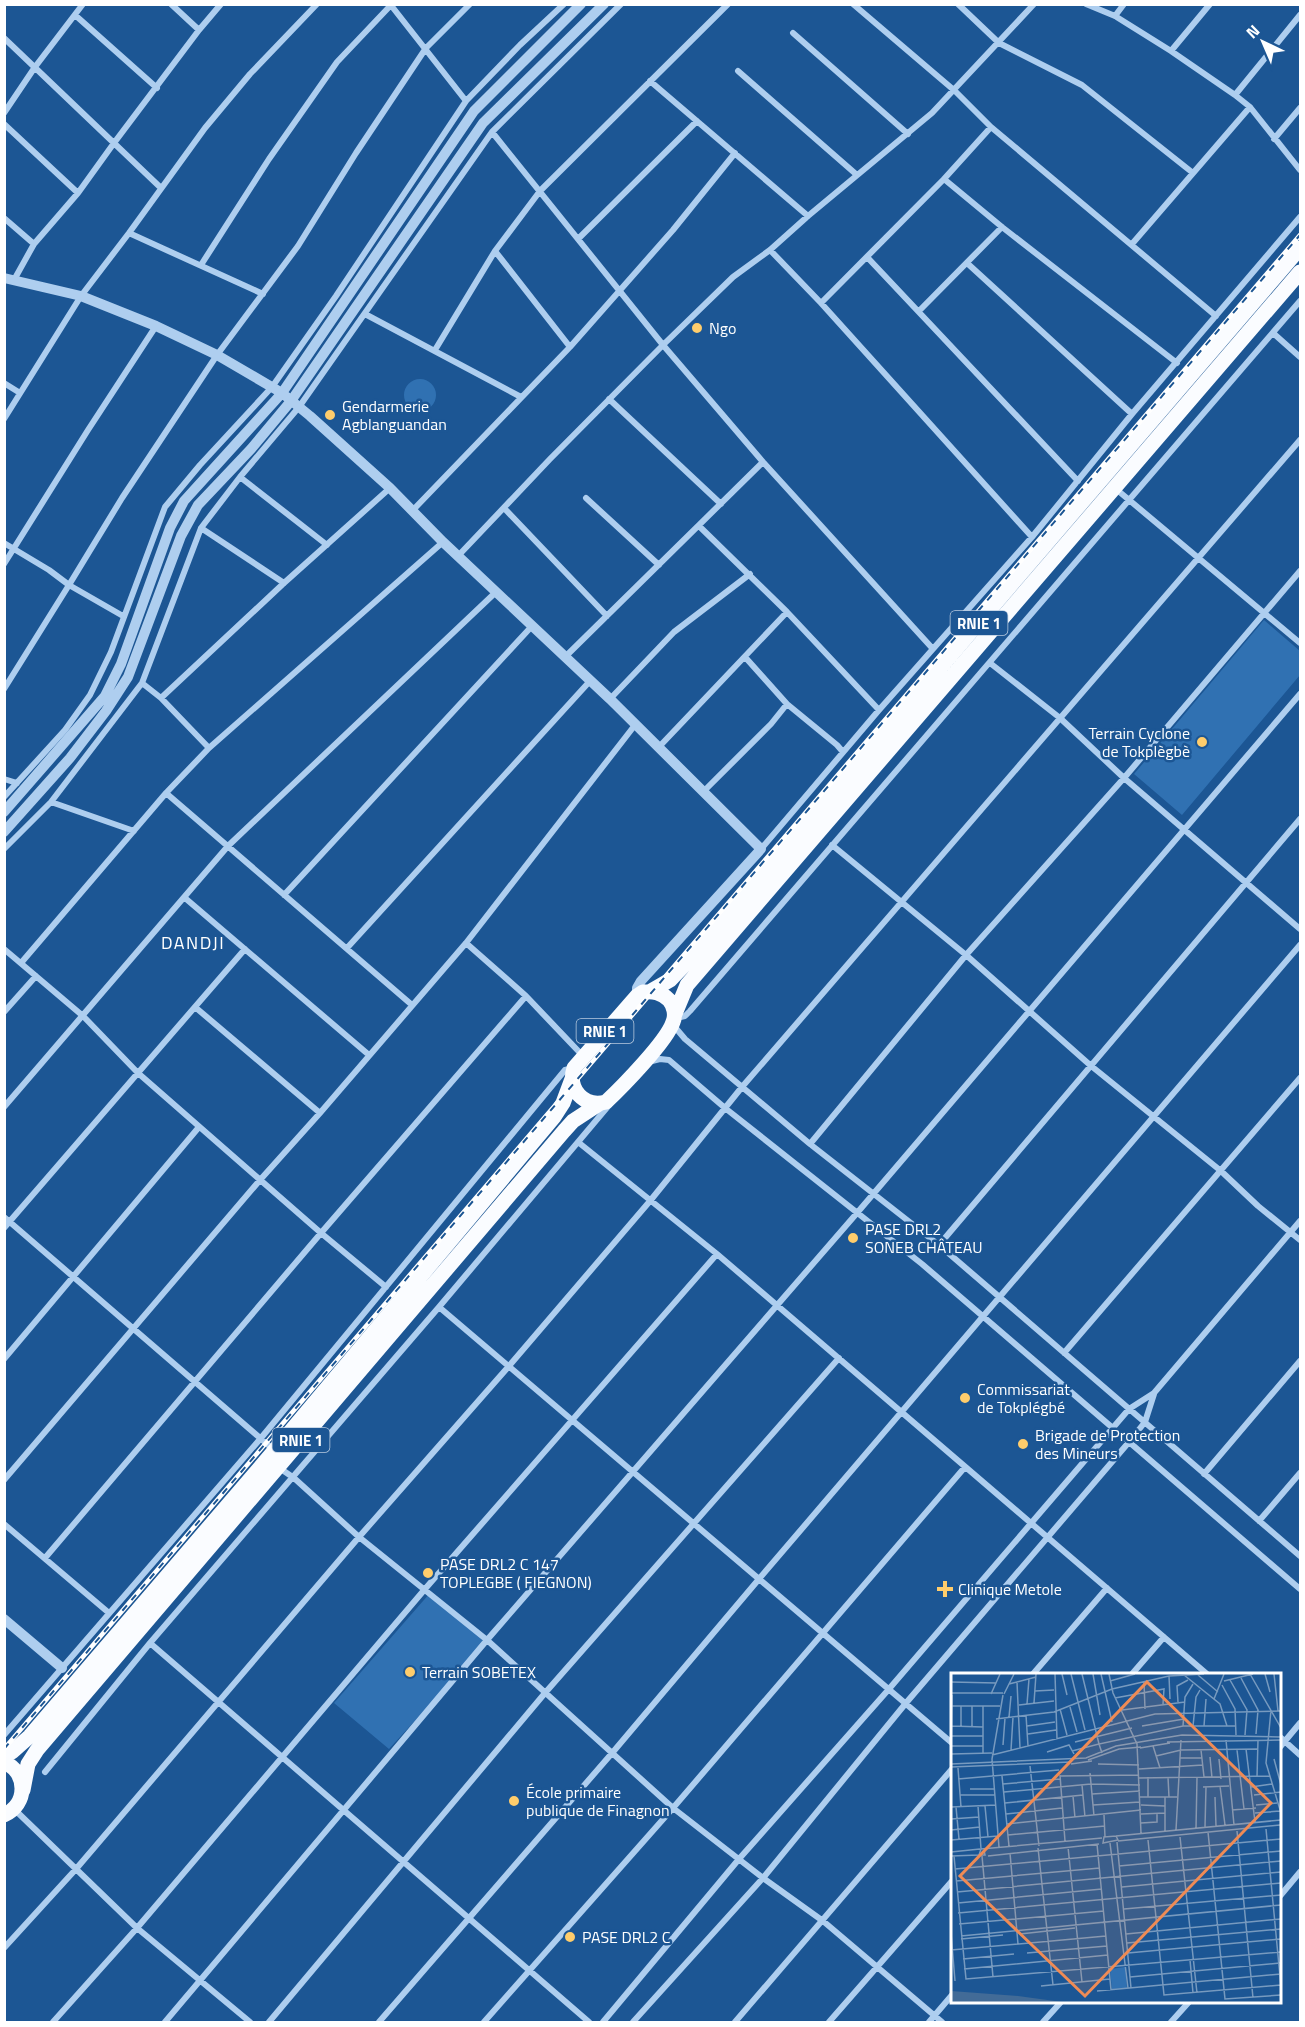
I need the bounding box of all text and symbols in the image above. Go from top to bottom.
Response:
north arrow [1233,12,1293,72]
text: N [1240,19,1265,44]
place label: Ngo [709,316,736,340]
marker: Ngo [690,321,704,335]
place label: Gendarmerie Agblanguandan [342,394,447,436]
marker: Gendarmerie Agblanguandan [323,408,337,422]
road number: RNIE 1 [950,611,1008,635]
place label: Terrain Cyclone de Tokplègbè [1088,721,1190,763]
marker: Terrain Cyclone de Tokplègbè [1195,735,1209,749]
district label: DANDJI [161,929,225,956]
road number: RNIE 1 [576,1019,634,1043]
place label: PASE DRL2 SONEB CHÂTEAU [865,1217,983,1259]
marker: PASE DRL2 SONEB CHÂTEAU [846,1231,860,1245]
place label: Commissariat de Tokplégbé [977,1377,1070,1419]
marker: Commissariat de Tokplégbé [958,1391,972,1405]
place label: Brigade de Protection des Mineurs [1035,1423,1180,1465]
road number: RNIE 1 [272,1428,330,1452]
marker: Brigade de Protection des Mineurs [1016,1437,1030,1451]
place label: PASE DRL2 C 147 TOPLEGBE ( FIEGNON) [440,1552,592,1594]
marker: PASE DRL2 C 147 TOPLEGBE ( FIEGNON) [421,1566,435,1580]
place label: Clinique Metole [958,1577,1062,1601]
marker: Clinique Metole [936,1580,954,1598]
place label: Terrain SOBETEX [422,1660,536,1684]
marker: Terrain SOBETEX [403,1665,417,1679]
inset map [951,1673,1281,2003]
place label: École primaire publique de Finagnon [526,1780,670,1822]
marker: École primaire publique de Finagnon [507,1794,521,1808]
place label: PASE DRL2 C [582,1925,671,1949]
marker: PASE DRL2 C [563,1930,577,1944]

